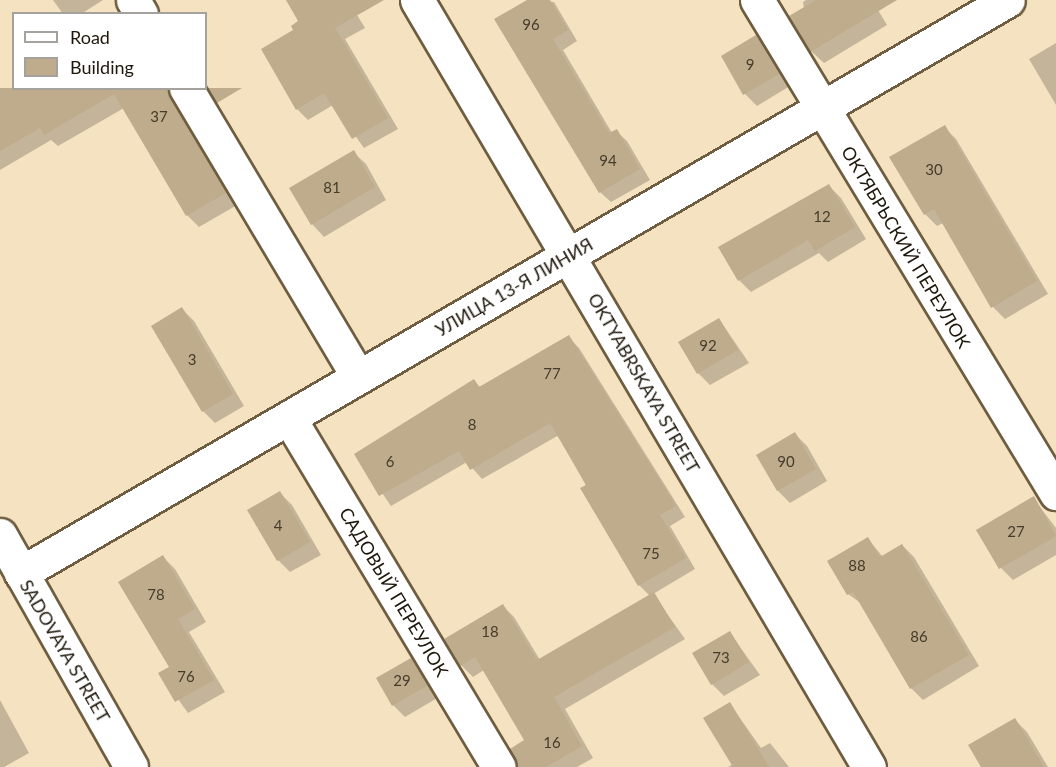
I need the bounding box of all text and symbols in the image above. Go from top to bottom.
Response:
legend [12,12,207,90]
house number: 96 [522,16,540,34]
text: Road [70,26,110,48]
text: Building [70,56,134,78]
house number: 9 [746,56,754,74]
house number: 37 [150,108,168,126]
street label: ОКТЯБРЬСКИЙ ПЕРЕУЛОК [837,142,975,352]
house number: 94 [599,152,617,170]
house number: 30 [925,161,943,179]
house number: 81 [323,179,341,197]
house number: 12 [813,208,831,226]
street label: УЛИЦА 13-Я ЛИНИЯ [431,233,597,341]
street label: OKTYABRSKAYA STREET [584,289,704,477]
house number: 92 [699,337,717,355]
house number: 3 [188,351,196,369]
house number: 77 [543,365,561,383]
house number: 8 [468,416,476,434]
house number: 6 [386,453,394,471]
house number: 90 [777,453,795,471]
street label: САДОВЫЙ ПЕРЕУЛОК [335,504,453,680]
house number: 4 [274,517,282,535]
house number: 27 [1007,523,1025,541]
house number: 75 [642,545,660,563]
house number: 88 [848,557,866,575]
street label: SADOVAYA STREET [15,576,115,726]
house number: 78 [147,586,165,604]
house number: 18 [481,623,499,641]
house number: 86 [910,628,928,646]
house number: 73 [712,649,730,667]
house number: 76 [177,668,195,686]
house number: 29 [393,672,411,690]
house number: 16 [543,734,561,752]

